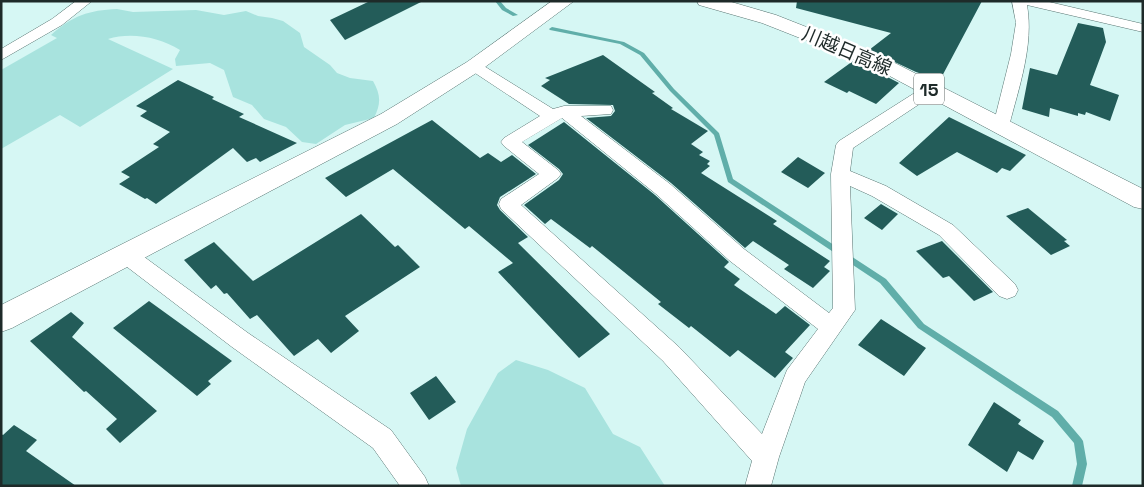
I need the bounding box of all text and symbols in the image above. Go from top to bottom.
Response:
street label: 川越日高線 [798,21,896,81]
road number: 15 [914,74,944,105]

